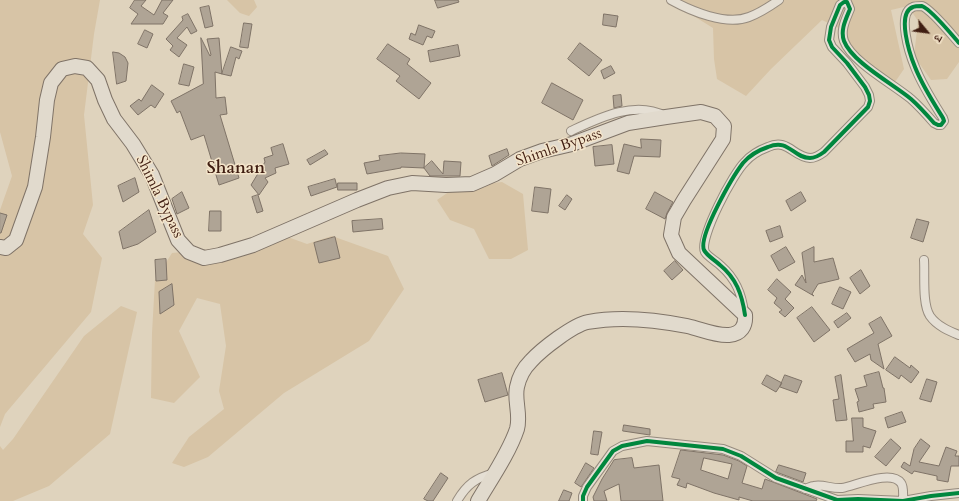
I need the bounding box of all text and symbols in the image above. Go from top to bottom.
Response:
north arrow [907,12,947,52]
text: उ [930,32,946,44]
street label: Shimla Bypass [514,125,604,171]
street label: Shimla Bypass [131,153,187,241]
district label: Shanan [207,159,265,179]

